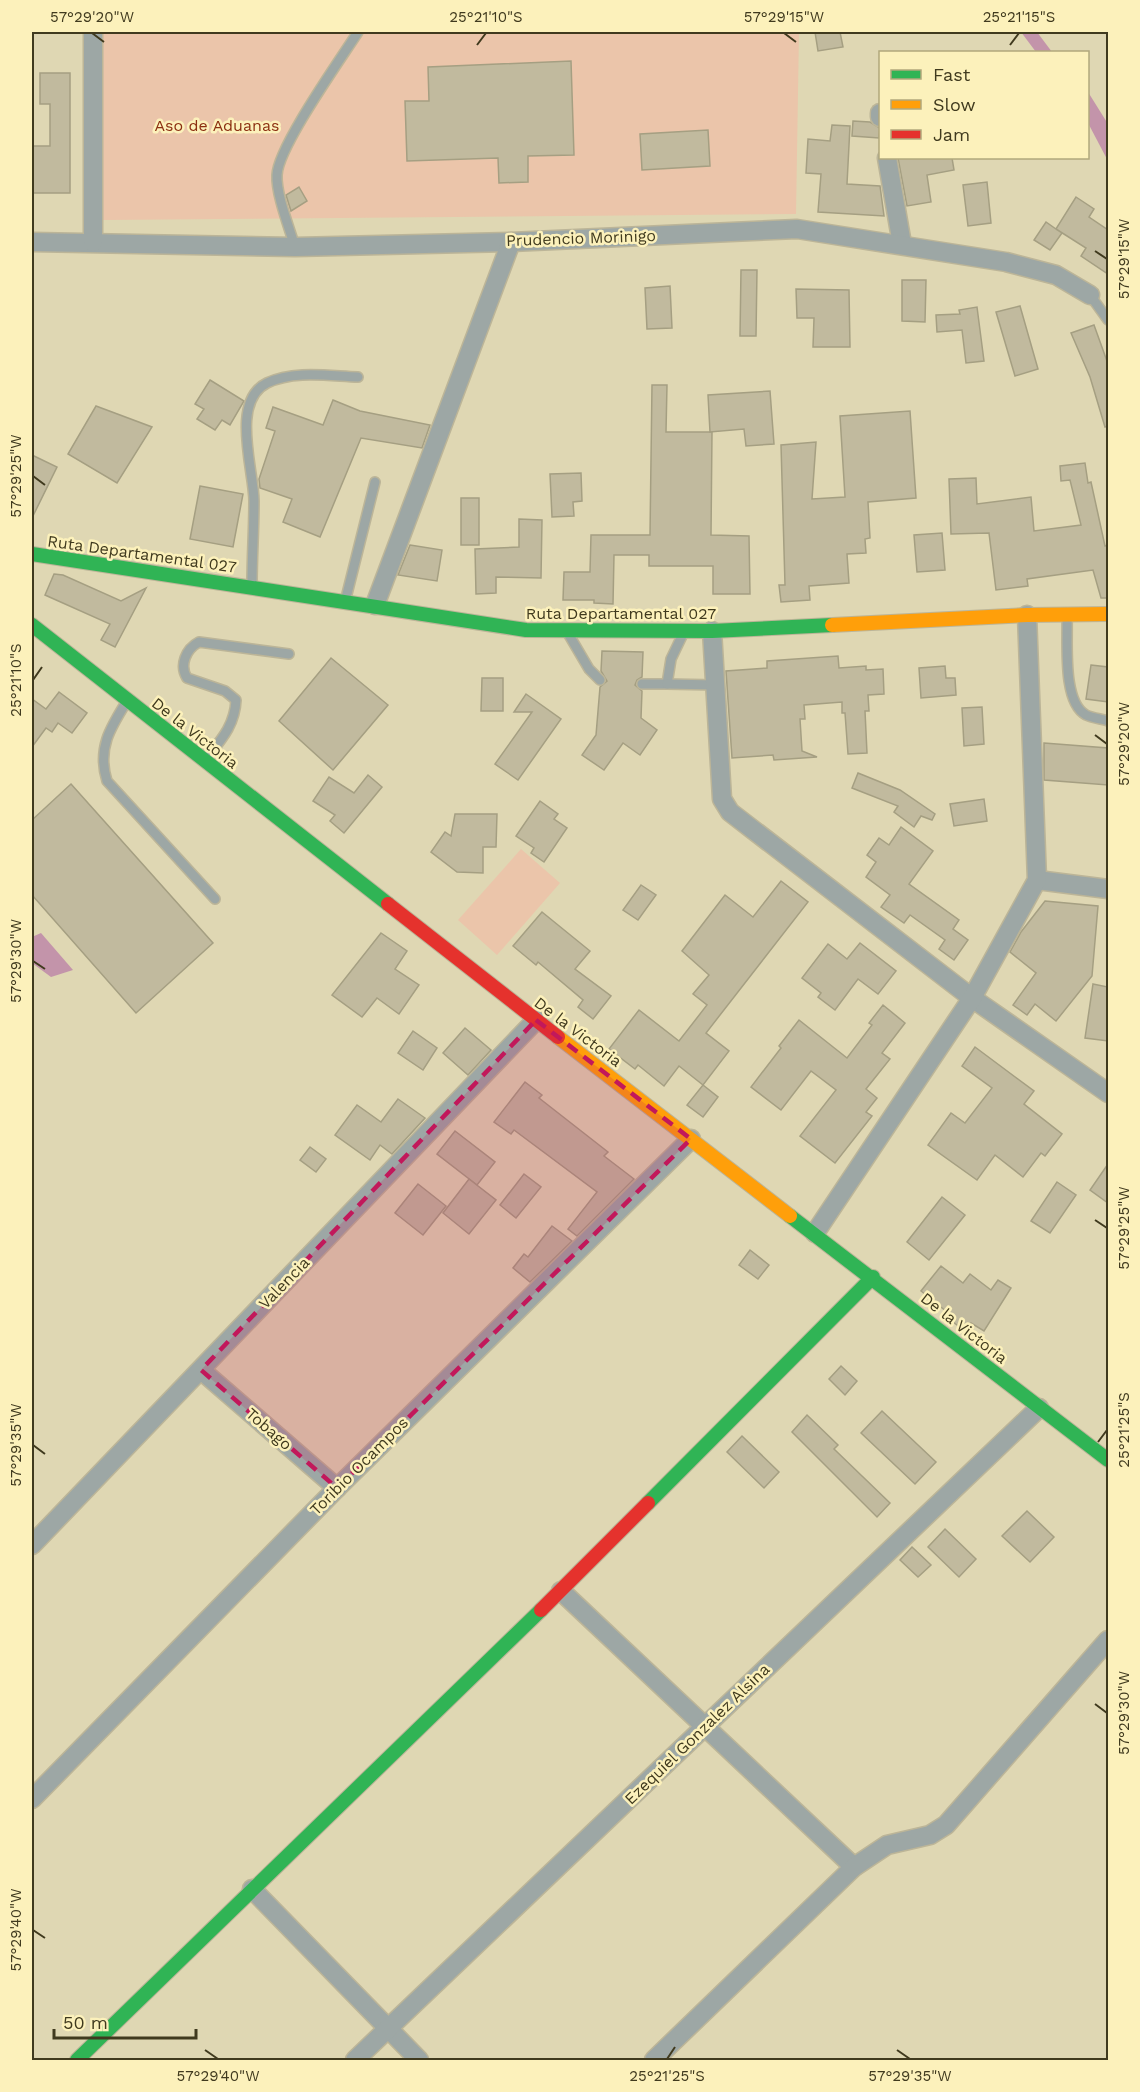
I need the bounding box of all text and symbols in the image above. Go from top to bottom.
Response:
text: 57°29'20"W [50,8,134,26]
text: 25°21'10"S [449,8,523,26]
text: 57°29'15"W [744,8,824,26]
text: 25°21'15"S [983,8,1055,26]
legend [879,51,1089,159]
text: Fast [933,64,971,85]
text: Slow [933,94,976,115]
park label: Aso de Aduanas [155,116,279,135]
text: Jam [933,124,970,145]
text: 57°29'15"W [1115,219,1133,299]
street label: Prudencio Morinigo [506,226,656,250]
text: 57°29'25"W [7,434,25,518]
street label: Ruta Departamental 027 [46,531,238,577]
street label: Ruta Departamental 027 [526,604,716,623]
text: 25°21'10"S [7,643,25,717]
street label: De la Victoria [148,693,242,773]
text: 57°29'20"W [1115,702,1133,786]
text: 57°29'30"W [7,919,25,1003]
street label: De la Victoria [531,993,625,1071]
text: 57°29'25"W [1115,1186,1133,1270]
street label: Valencia [255,1253,313,1313]
street label: De la Victoria [917,1288,1011,1368]
text: 25°21'25"S [1115,1392,1133,1468]
text: 57°29'35"W [7,1403,25,1487]
street label: Tobago [242,1404,296,1454]
street label: Toribio Ocampos [306,1413,412,1519]
street label: Ezequiel Gonzalez Alsina [621,1660,773,1808]
text: 57°29'30"W [1115,1671,1133,1755]
text: 57°29'40"W [7,1888,25,1972]
scale bar [54,2002,196,2040]
text: 50 m [63,2012,108,2033]
text: 57°29'40"W [176,2067,260,2085]
text: 25°21'25"S [629,2067,705,2085]
text: 57°29'35"W [868,2067,952,2085]

